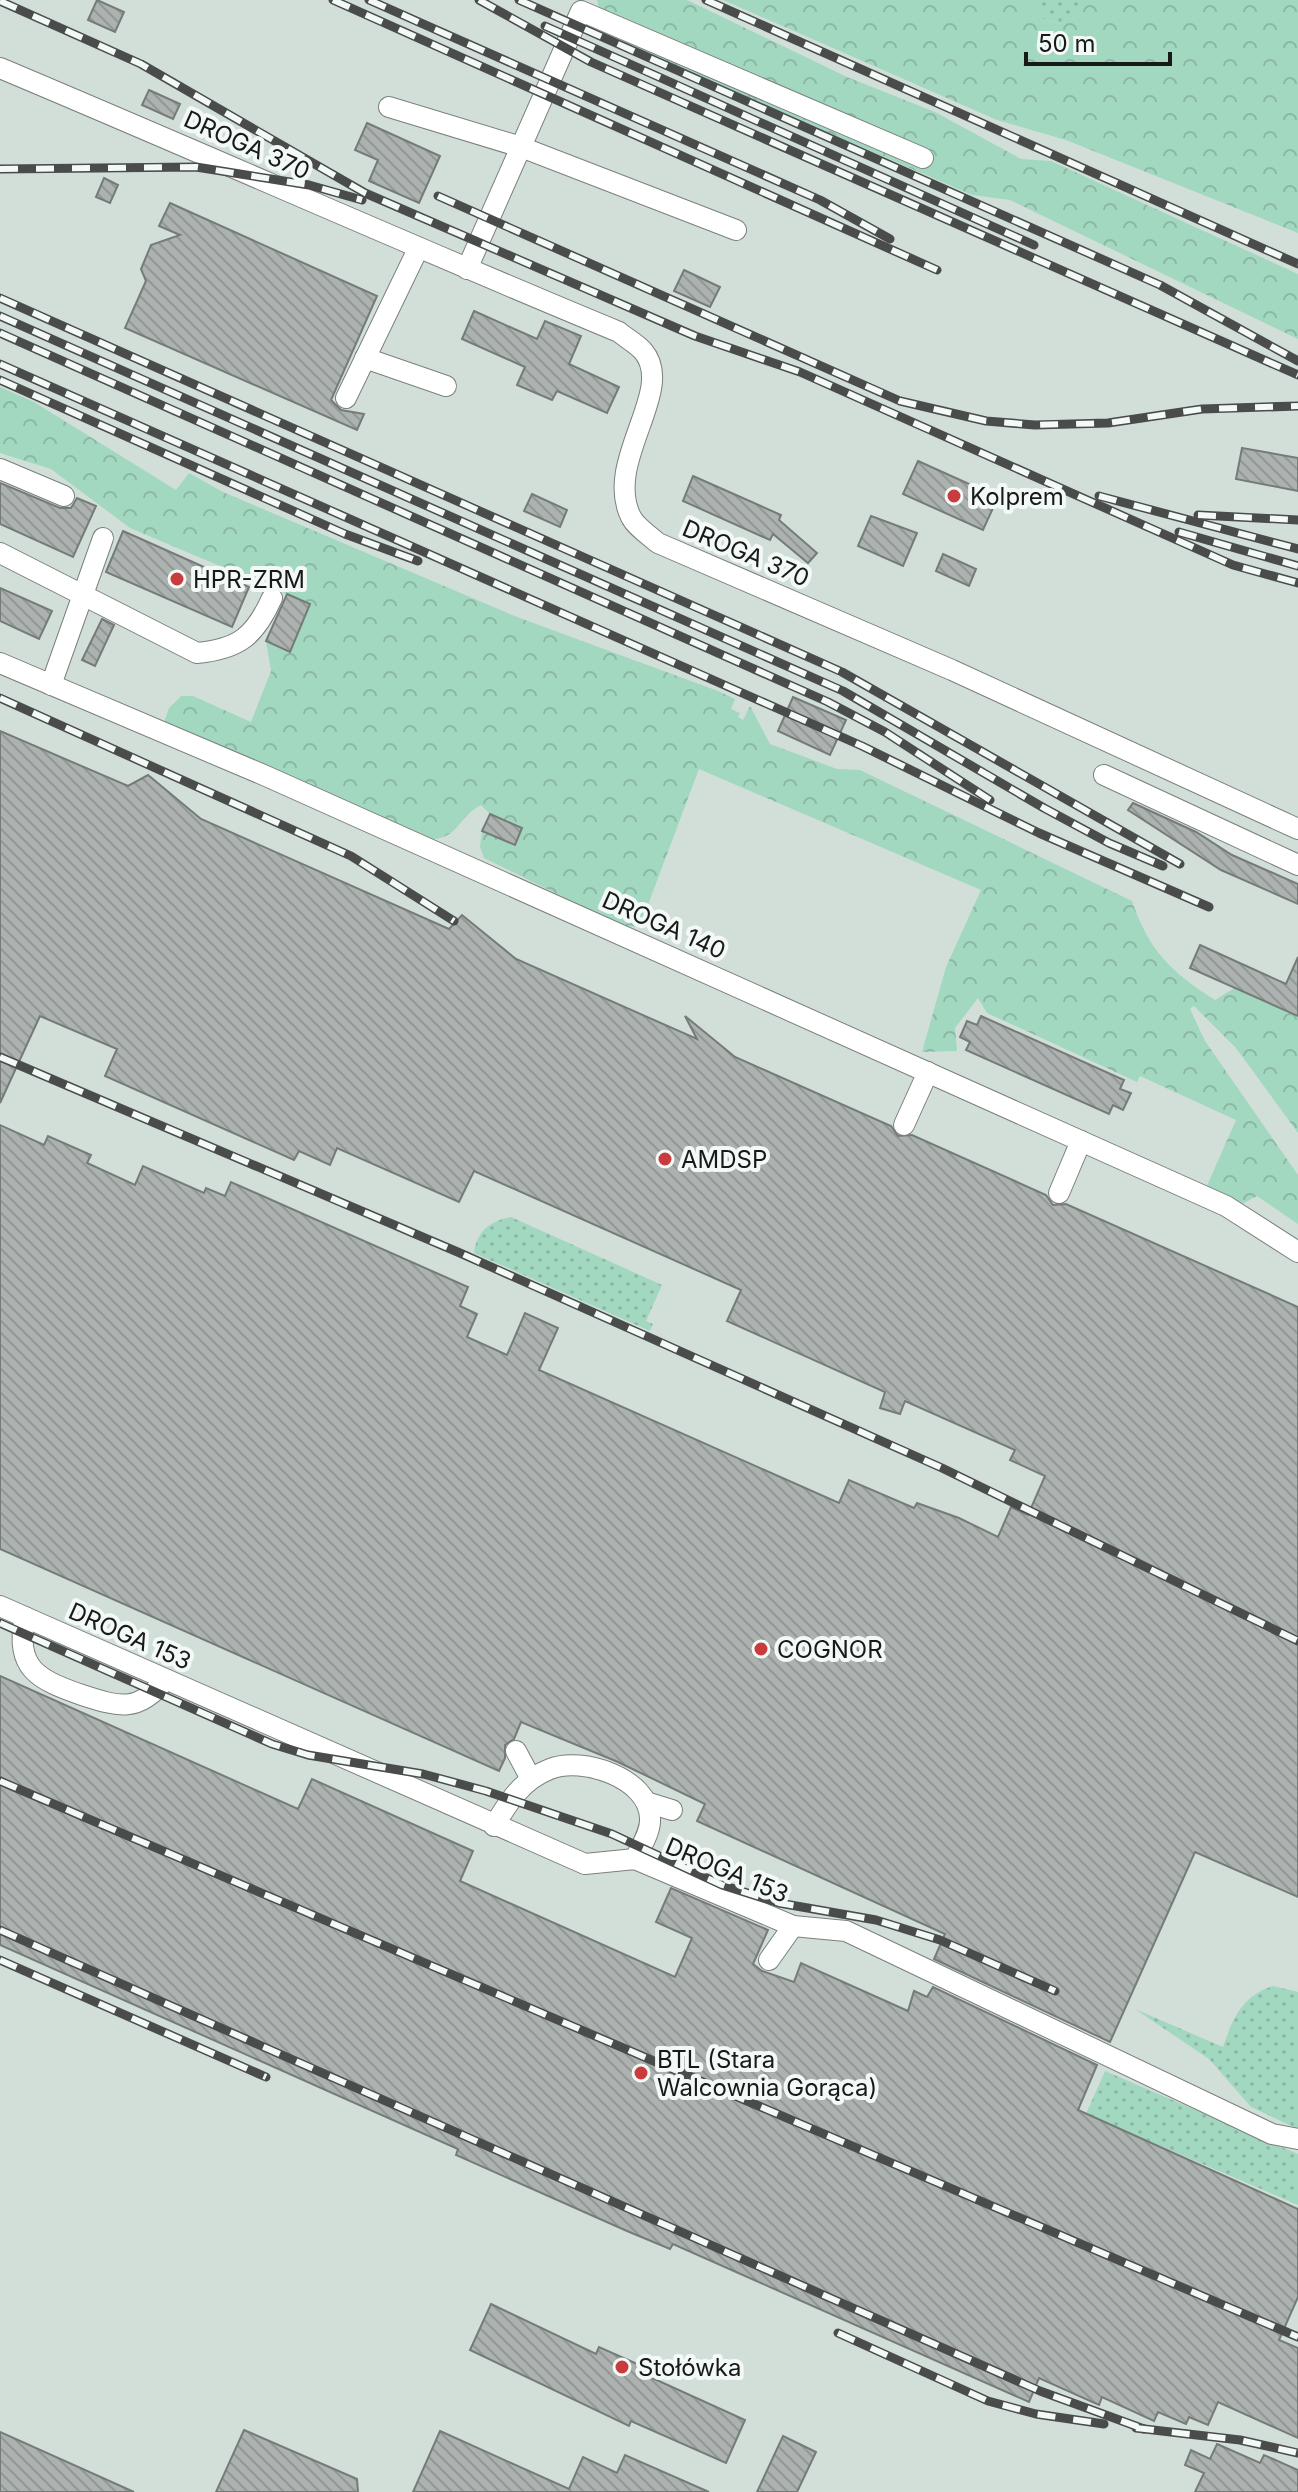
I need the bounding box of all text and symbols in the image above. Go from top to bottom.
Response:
scale bar [1026,16,1170,66]
text: 50 m [1038,29,1096,58]
street label: DROGA 370 [179,104,315,186]
place label: Kolprem [970,482,1064,511]
marker: Kolprem [945,487,963,505]
street label: DROGA 370 [678,513,814,593]
place label: HPR-ZRM [193,565,305,594]
marker: HPR-ZRM [168,570,186,588]
street label: DROGA 140 [598,885,730,965]
place label: AMDSP [681,1145,767,1174]
marker: AMDSP [656,1150,674,1168]
street label: DROGA 153 [64,1596,196,1676]
place label: COGNOR [777,1635,883,1664]
marker: COGNOR [752,1640,770,1658]
street label: DROGA 153 [661,1831,793,1909]
place label: BTL (Stara Walcownia Gorąca) [657,2045,877,2102]
marker: BTL (Stara Walcownia Gorąca) [632,2064,650,2082]
place label: Stołówka [638,2353,741,2382]
marker: Stołówka [613,2358,631,2376]

